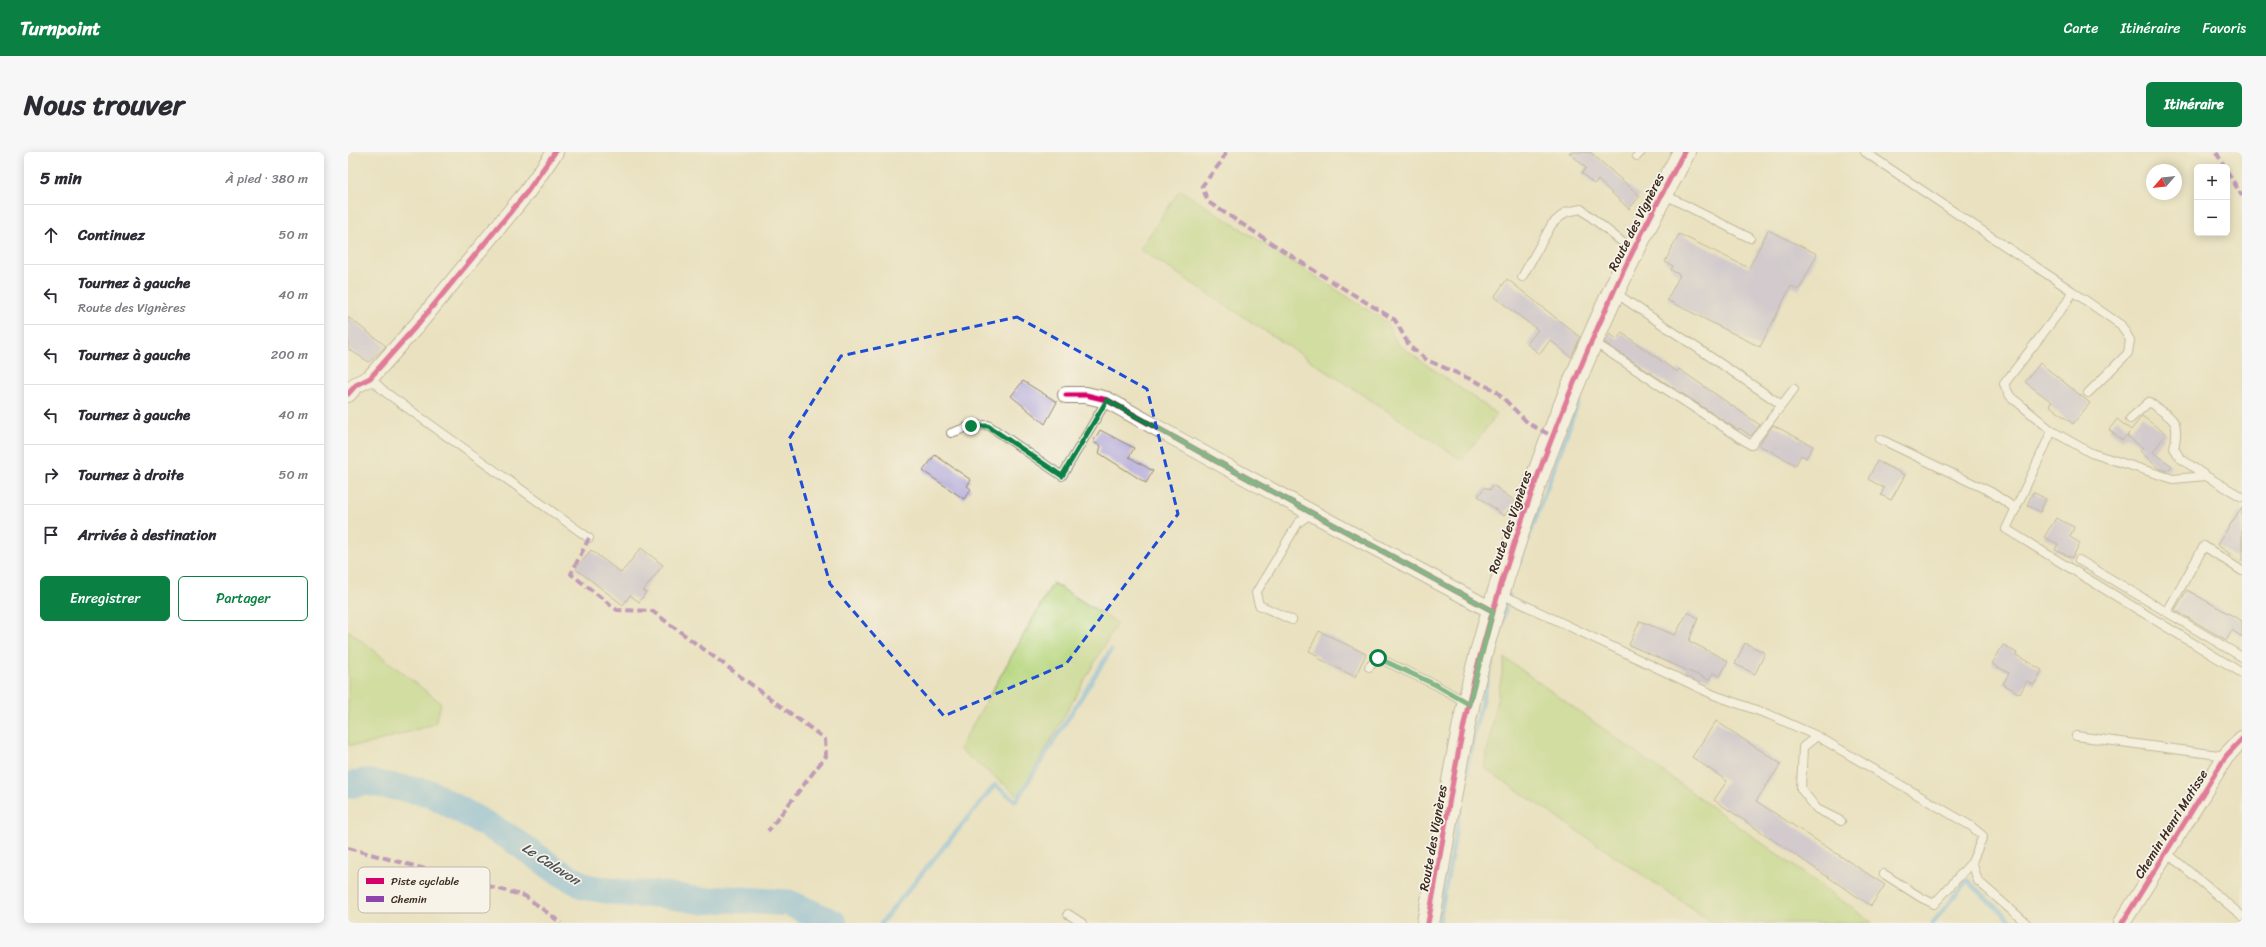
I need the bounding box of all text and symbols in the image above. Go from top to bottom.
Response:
text: Turnpoint [20,12,101,45]
text: Carte [2064,16,2099,41]
text: Itinéraire [2121,16,2180,41]
text: Favoris [2202,16,2246,41]
text: Nous trouver [24,80,184,129]
button: Itinéraire [2146,82,2242,127]
text: 5 min [40,163,82,193]
north arrow [2146,164,2182,200]
map controls [2194,164,2230,236]
button: + [2194,164,2230,200]
text: À pied · 380 m [225,167,308,190]
street label: Route des Vignères [1601,168,1671,275]
button: − [2194,200,2230,236]
text: Continuez [78,222,145,248]
text: 50 m [278,223,308,246]
icon: ahead [40,224,62,246]
text: Tournez à gauche [78,270,190,296]
text: 40 m [278,283,308,306]
icon: left [40,284,62,306]
text: Route des Vignères [78,296,185,319]
text: Tournez à gauche [78,342,190,368]
text: 200 m [271,343,308,366]
icon: left [40,344,62,366]
text: Tournez à gauche [78,402,190,428]
text: 40 m [278,403,308,426]
icon: left [40,404,62,426]
route end [962,417,980,435]
text: Tournez à droite [78,462,184,488]
text: 50 m [278,463,308,486]
icon: right [40,464,62,486]
street label: Route des Vignères [1482,467,1539,577]
text: Arrivée à destination [78,522,216,548]
icon: arrive [40,524,62,546]
button: Enregistrer [40,576,170,621]
button: Partager [178,576,308,621]
route start [1369,649,1387,667]
street label: Chemin Henri Matisse [2128,764,2214,883]
street label: Route des Vignères [1412,782,1454,893]
water label: Le Calavon [517,836,586,893]
legend [358,867,490,913]
text: Piste cyclable [391,872,460,891]
text: Chemin [391,890,427,909]

